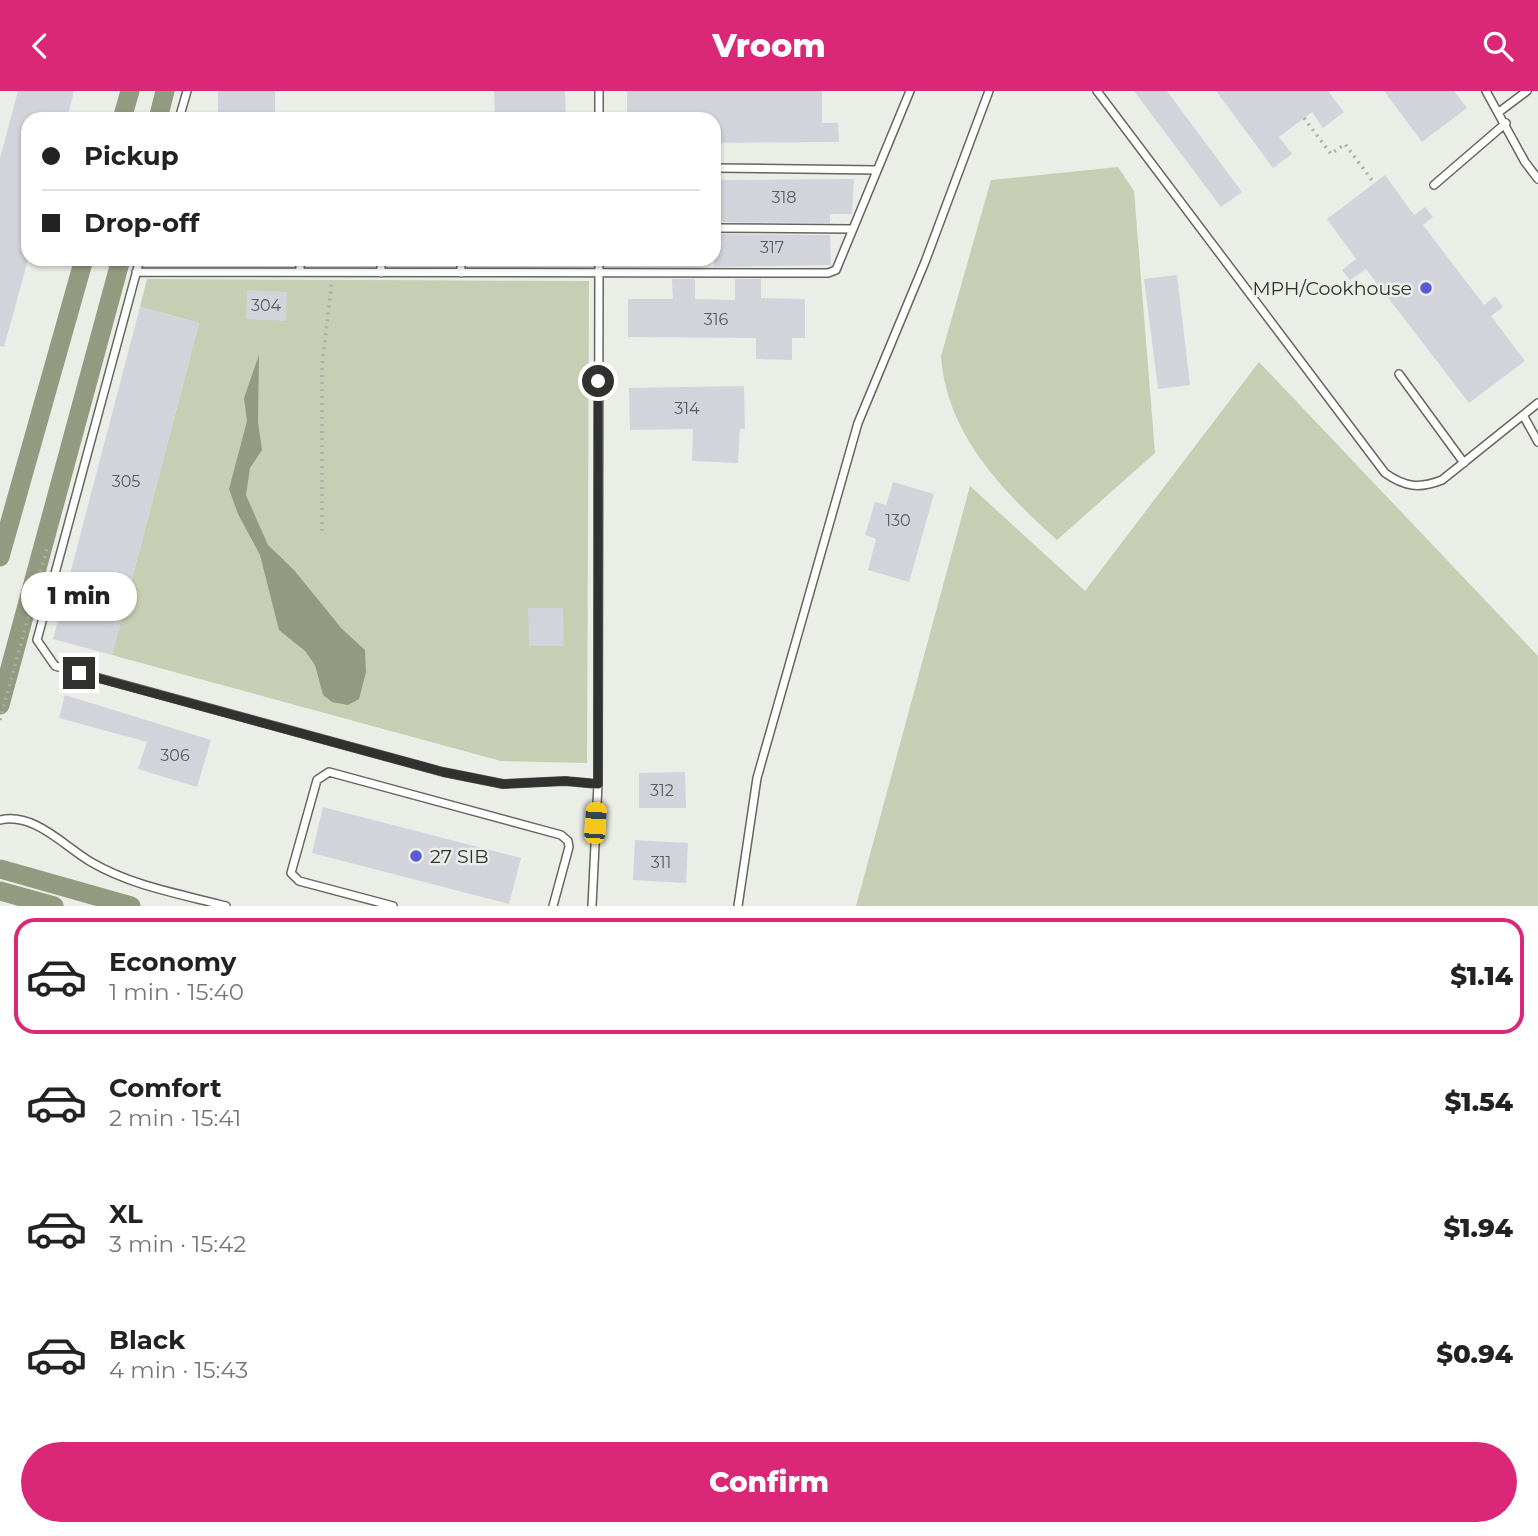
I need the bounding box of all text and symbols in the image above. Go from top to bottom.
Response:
text: Vroom [712,26,826,65]
icon: back [21,27,59,65]
icon: search [1479,27,1517,65]
text: Pickup [84,140,179,172]
house number: 318 [771,188,797,207]
text: Drop-off [84,207,199,239]
house number: 317 [760,238,784,257]
place label: MPH/Cookhouse [1252,277,1412,300]
marker: MPH/Cookhouse [1418,280,1434,296]
house number: 304 [251,296,282,315]
house number: 316 [704,310,729,329]
route start [582,365,614,397]
house number: 314 [674,399,700,418]
house number: 305 [112,472,140,491]
house number: 130 [885,511,911,530]
callout: 1 min [21,571,137,621]
text: 1 min [47,582,111,610]
route end [63,657,95,689]
house number: 306 [160,746,190,765]
house number: 312 [650,781,674,800]
car [584,801,607,845]
place label: 27 SIB [430,845,489,868]
marker: 27 SIB [408,848,424,864]
house number: 311 [651,853,671,872]
icon: car [25,945,88,1008]
text: Economy [109,946,236,978]
text: $1.14 [1450,960,1513,992]
text: 1 min · 15:40 [109,978,244,1006]
icon: car [25,1071,88,1134]
text: Comfort [109,1072,221,1104]
text: $1.54 [1445,1086,1513,1118]
text: 2 min · 15:41 [109,1104,241,1132]
icon: car [25,1197,88,1260]
text: XL [109,1198,143,1230]
text: $1.94 [1443,1212,1513,1244]
text: 3 min · 15:42 [109,1230,246,1258]
icon: car [25,1323,88,1386]
text: Black [109,1324,185,1356]
text: $0.94 [1436,1338,1513,1370]
text: 4 min · 15:43 [109,1356,248,1384]
button: Confirm [21,1442,1517,1522]

